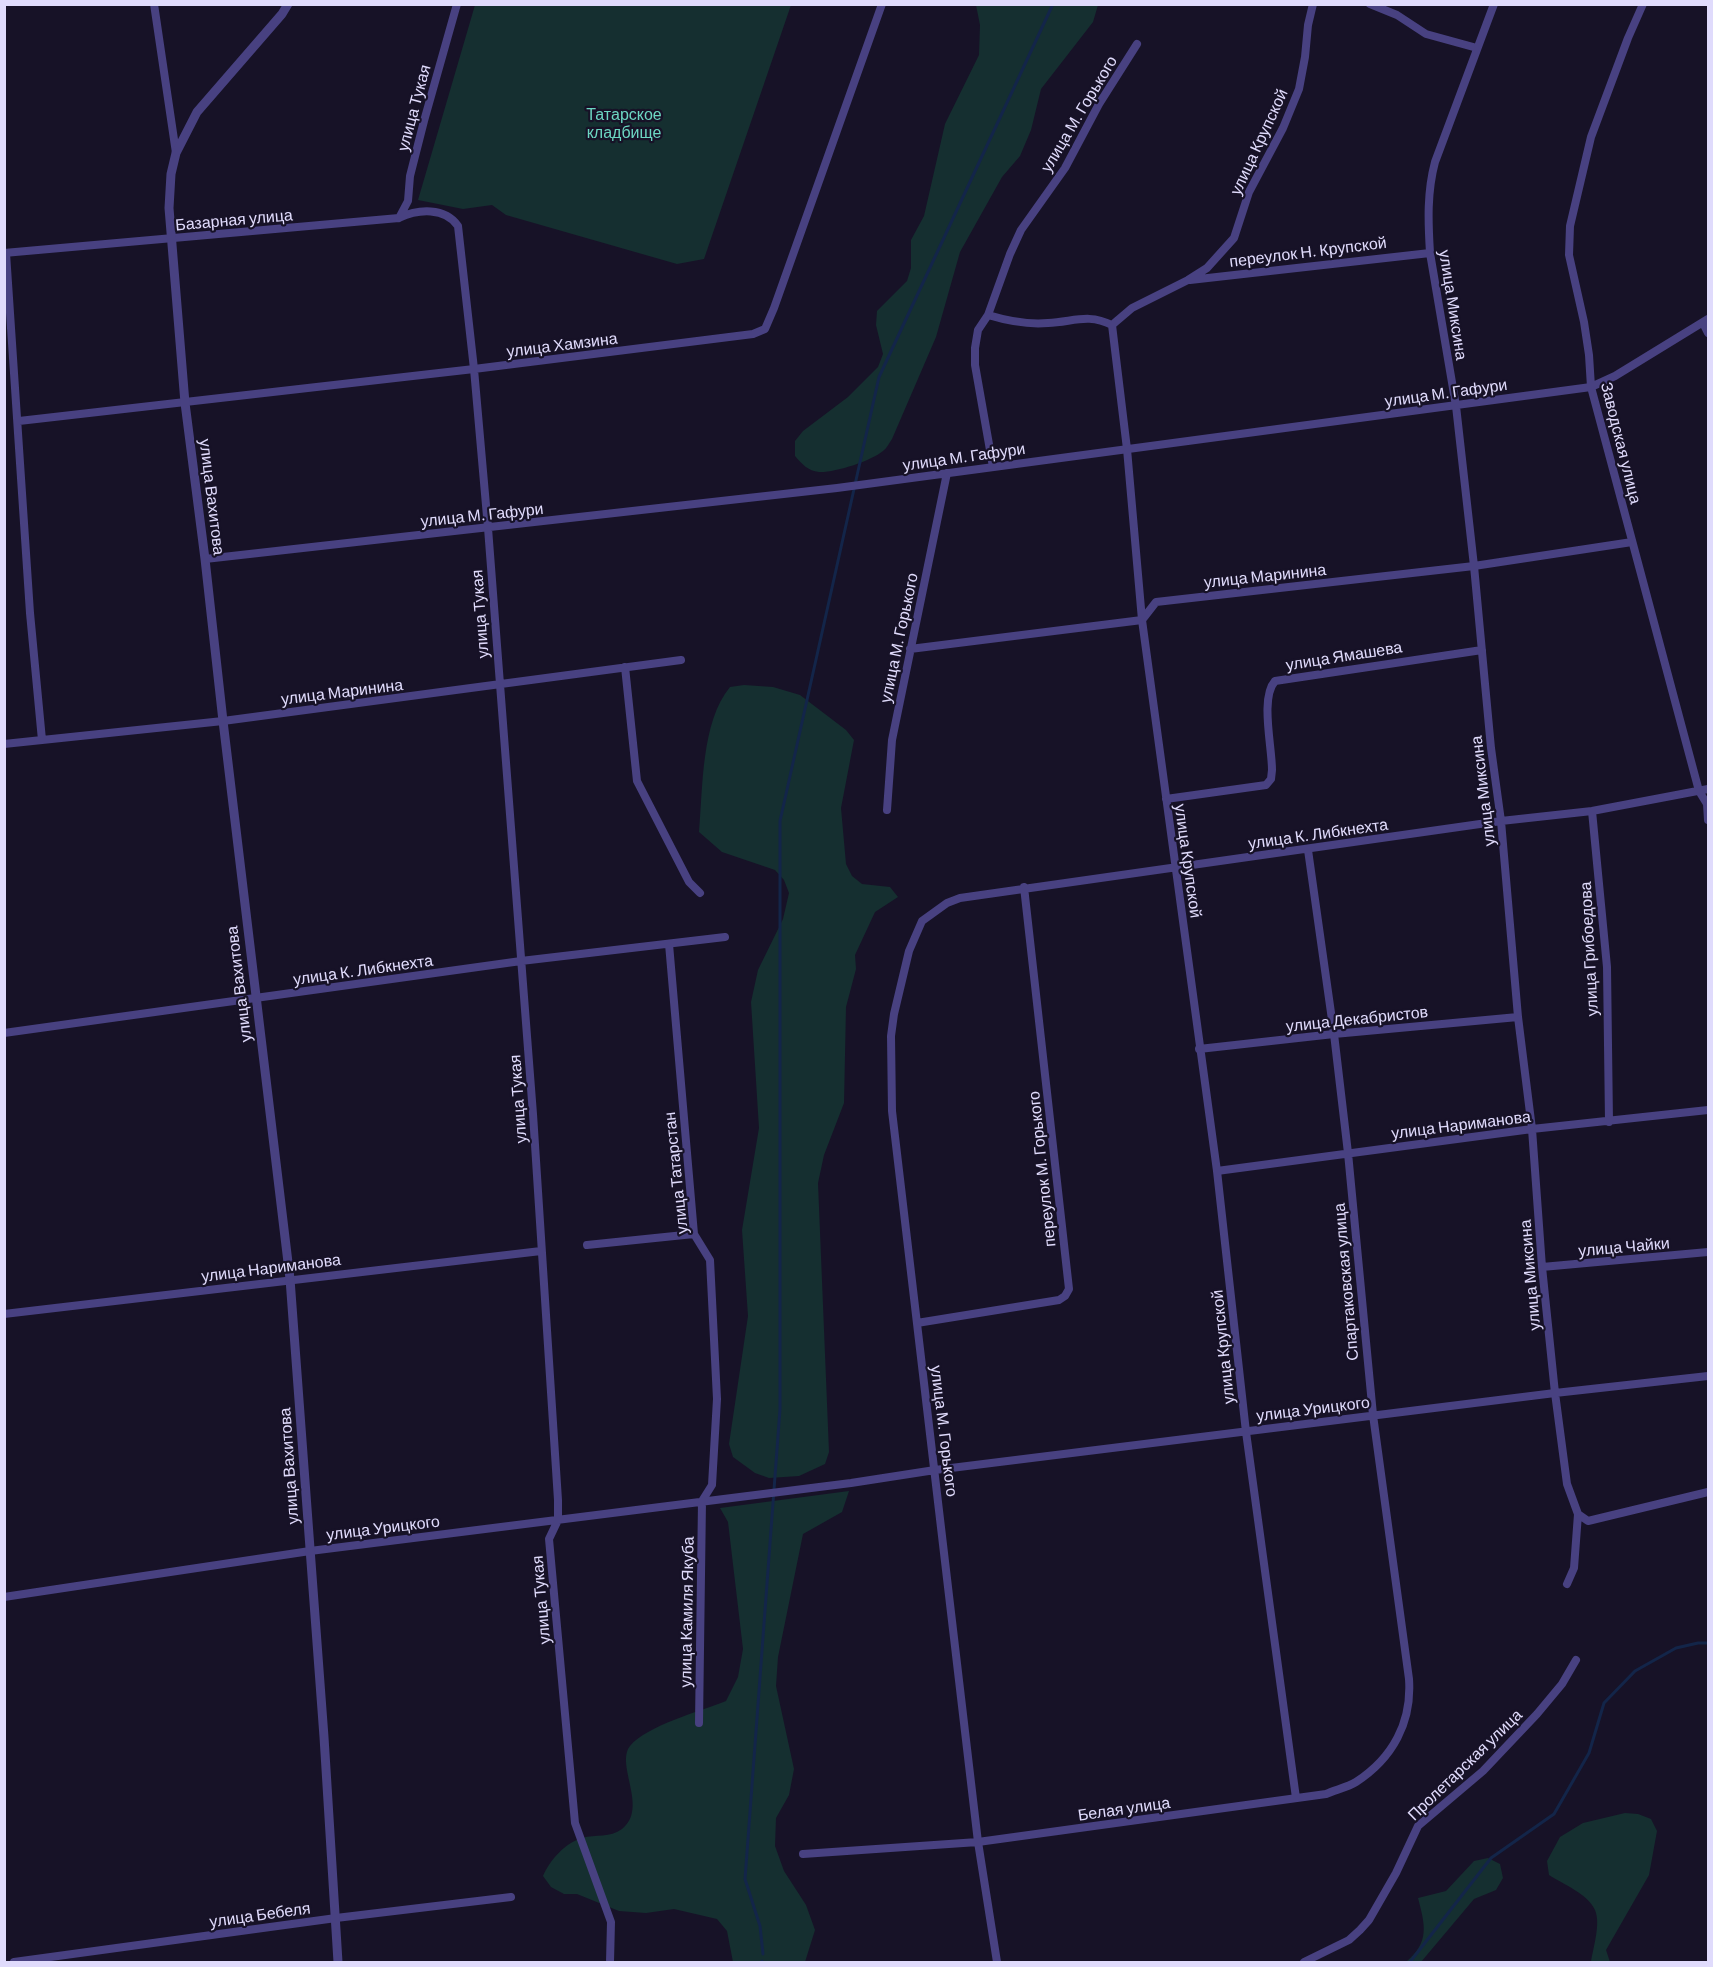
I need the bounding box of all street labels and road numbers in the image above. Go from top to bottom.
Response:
street label: улица М. Горького [1037,52,1121,176]
street label: улица Тукая [393,63,435,153]
street label: улица Крупской [1226,86,1292,198]
street label: Базарная улица [174,205,294,235]
street label: переулок Н. Крупской [1228,233,1388,271]
street label: улица Миксина [1435,249,1471,361]
street label: улица Хамзина [505,329,619,361]
street label: улица М. Гафури [1384,375,1508,411]
street label: Заводская улица [1597,380,1645,506]
street label: улица Вахитова [195,438,229,556]
street label: улица М. Гафури [902,439,1026,475]
street label: улица М. Гафури [420,499,544,531]
street label: улица Маринина [1203,560,1327,592]
street label: улица Тукая [467,569,493,659]
street label: улица М. Горького [876,571,922,705]
street label: улица Ямашева [1284,637,1404,675]
street label: улица Маринина [280,675,404,709]
street label: улица Миксина [1467,735,1499,847]
street label: улица Крупской [1170,803,1206,919]
street label: улица К. Либкнехта [1247,815,1389,853]
street label: улица Грибоедова [1576,881,1602,1017]
street label: улица Вахитова [222,925,256,1043]
street label: улица К. Либкнехта [292,951,434,989]
street label: улица Декабристов [1285,1002,1429,1036]
street label: улица Тукая [505,1054,531,1144]
street label: переулок М. Горького [1024,1090,1060,1248]
street label: улица Нариманова [1390,1107,1532,1143]
street label: улица Татарстан [660,1111,692,1235]
street label: Спартаковская улица [1330,1202,1362,1362]
street label: улица Миксина [1516,1219,1544,1331]
street label: улица Чайки [1578,1233,1670,1261]
street label: улица Нариманова [200,1250,342,1286]
street label: улица Крупской [1207,1289,1239,1405]
street label: улица М. Горького [926,1364,962,1498]
street label: улица Урицкого [1255,1393,1371,1425]
street label: улица Вахитова [275,1407,303,1525]
street label: улица Урицкого [325,1512,441,1544]
street label: улица Камиля Якуба [676,1536,698,1688]
street label: улица Тукая [528,1555,554,1645]
street label: Пролетарская улица [1404,1705,1526,1825]
street label: Белая улица [1077,1793,1171,1825]
street label: улица Бебеля [208,1898,312,1932]

